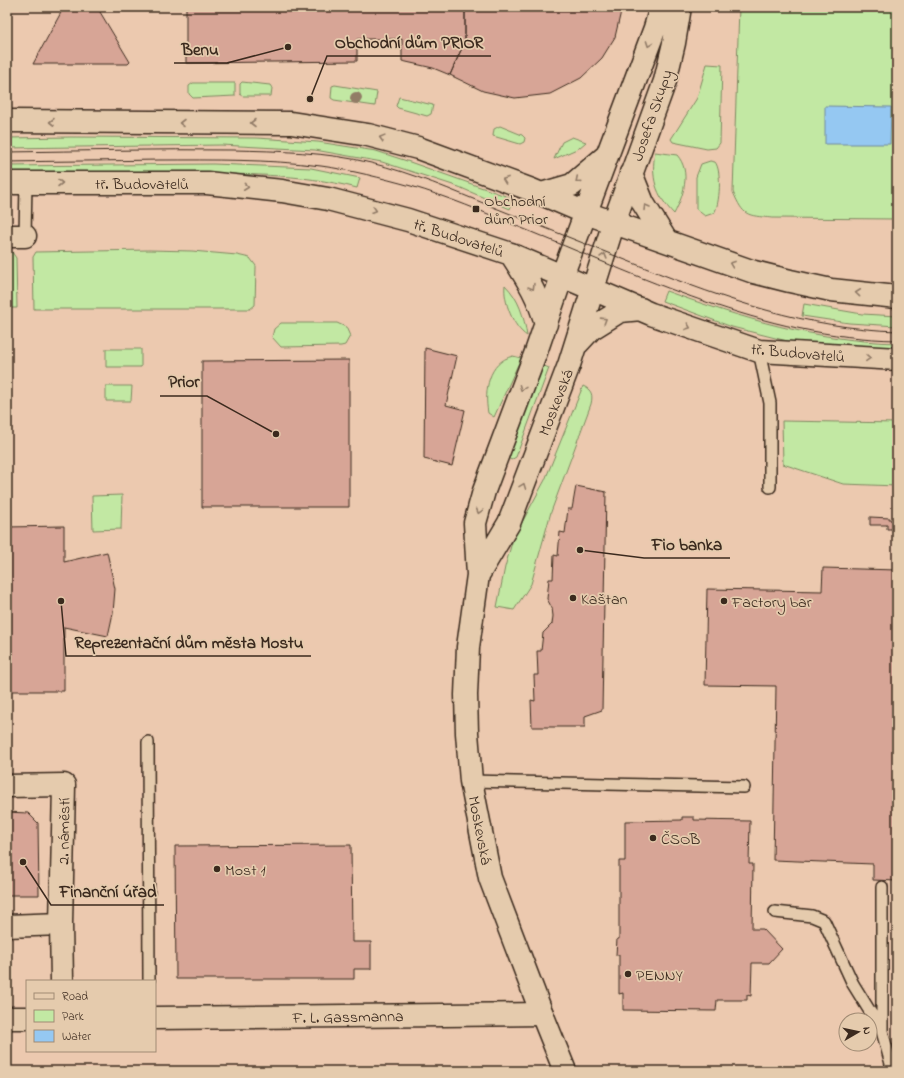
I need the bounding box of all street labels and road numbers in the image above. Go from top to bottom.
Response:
street label: Josefa Skupy [626,67,680,165]
street label: tř. Budovatelů [95,173,189,197]
street label: tř. Budovatelů [410,213,507,265]
street label: tř. Budovatelů [750,338,846,370]
street label: Moskevská [533,366,581,440]
street label: Moskevská [461,794,497,867]
street label: 2. náměstí [52,797,78,865]
street label: F. L. Gassmanna [291,1005,404,1031]

